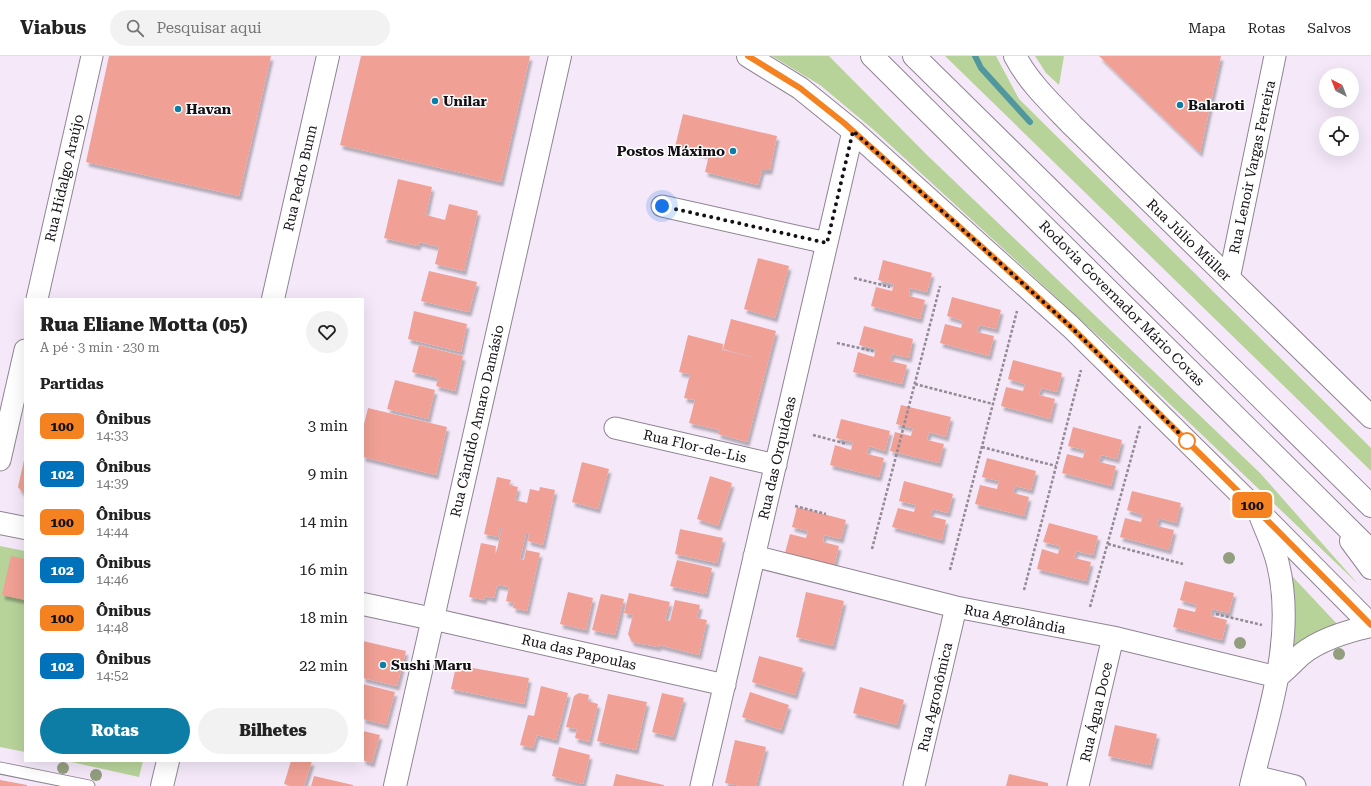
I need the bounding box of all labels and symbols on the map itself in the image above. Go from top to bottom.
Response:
north arrow [1319,68,1359,108]
street label: Rua Lenoir Vargas Ferreira [1226,78,1278,255]
place label: Unilar [443,93,487,109]
marker: Unilar [430,96,440,106]
place label: Balaroti [1188,97,1245,113]
marker: Balaroti [1175,100,1185,110]
place label: Havan [186,101,232,117]
marker: Havan [173,104,183,114]
street label: Rua Hidalgo Araújo [42,113,86,243]
street label: Rua Pedro Bunn [280,123,320,233]
place label: Postos Máximo [617,143,725,159]
marker: Postos Máximo [728,146,738,156]
your location [652,196,672,216]
street label: Rua Júlio Müller [1144,196,1235,284]
street label: Rodovia Governador Mário Covas [1036,217,1208,389]
street label: Rua Cândido Amaro Damásio [447,323,507,519]
street label: Rua das Orquídeas [755,395,799,521]
street label: Rua Flor-de-Lis [642,426,748,466]
unlabelled marker [1178,432,1196,450]
line badge: 100 [1229,492,1275,518]
street label: Rua Agrolândia [963,601,1068,637]
street label: Rua das Papoulas [520,631,638,673]
street label: Rua Agronômica [915,640,955,753]
place label: Sushi Maru [391,657,471,673]
marker: Sushi Maru [378,660,388,670]
street label: Rua Água Doce [1077,660,1115,764]

